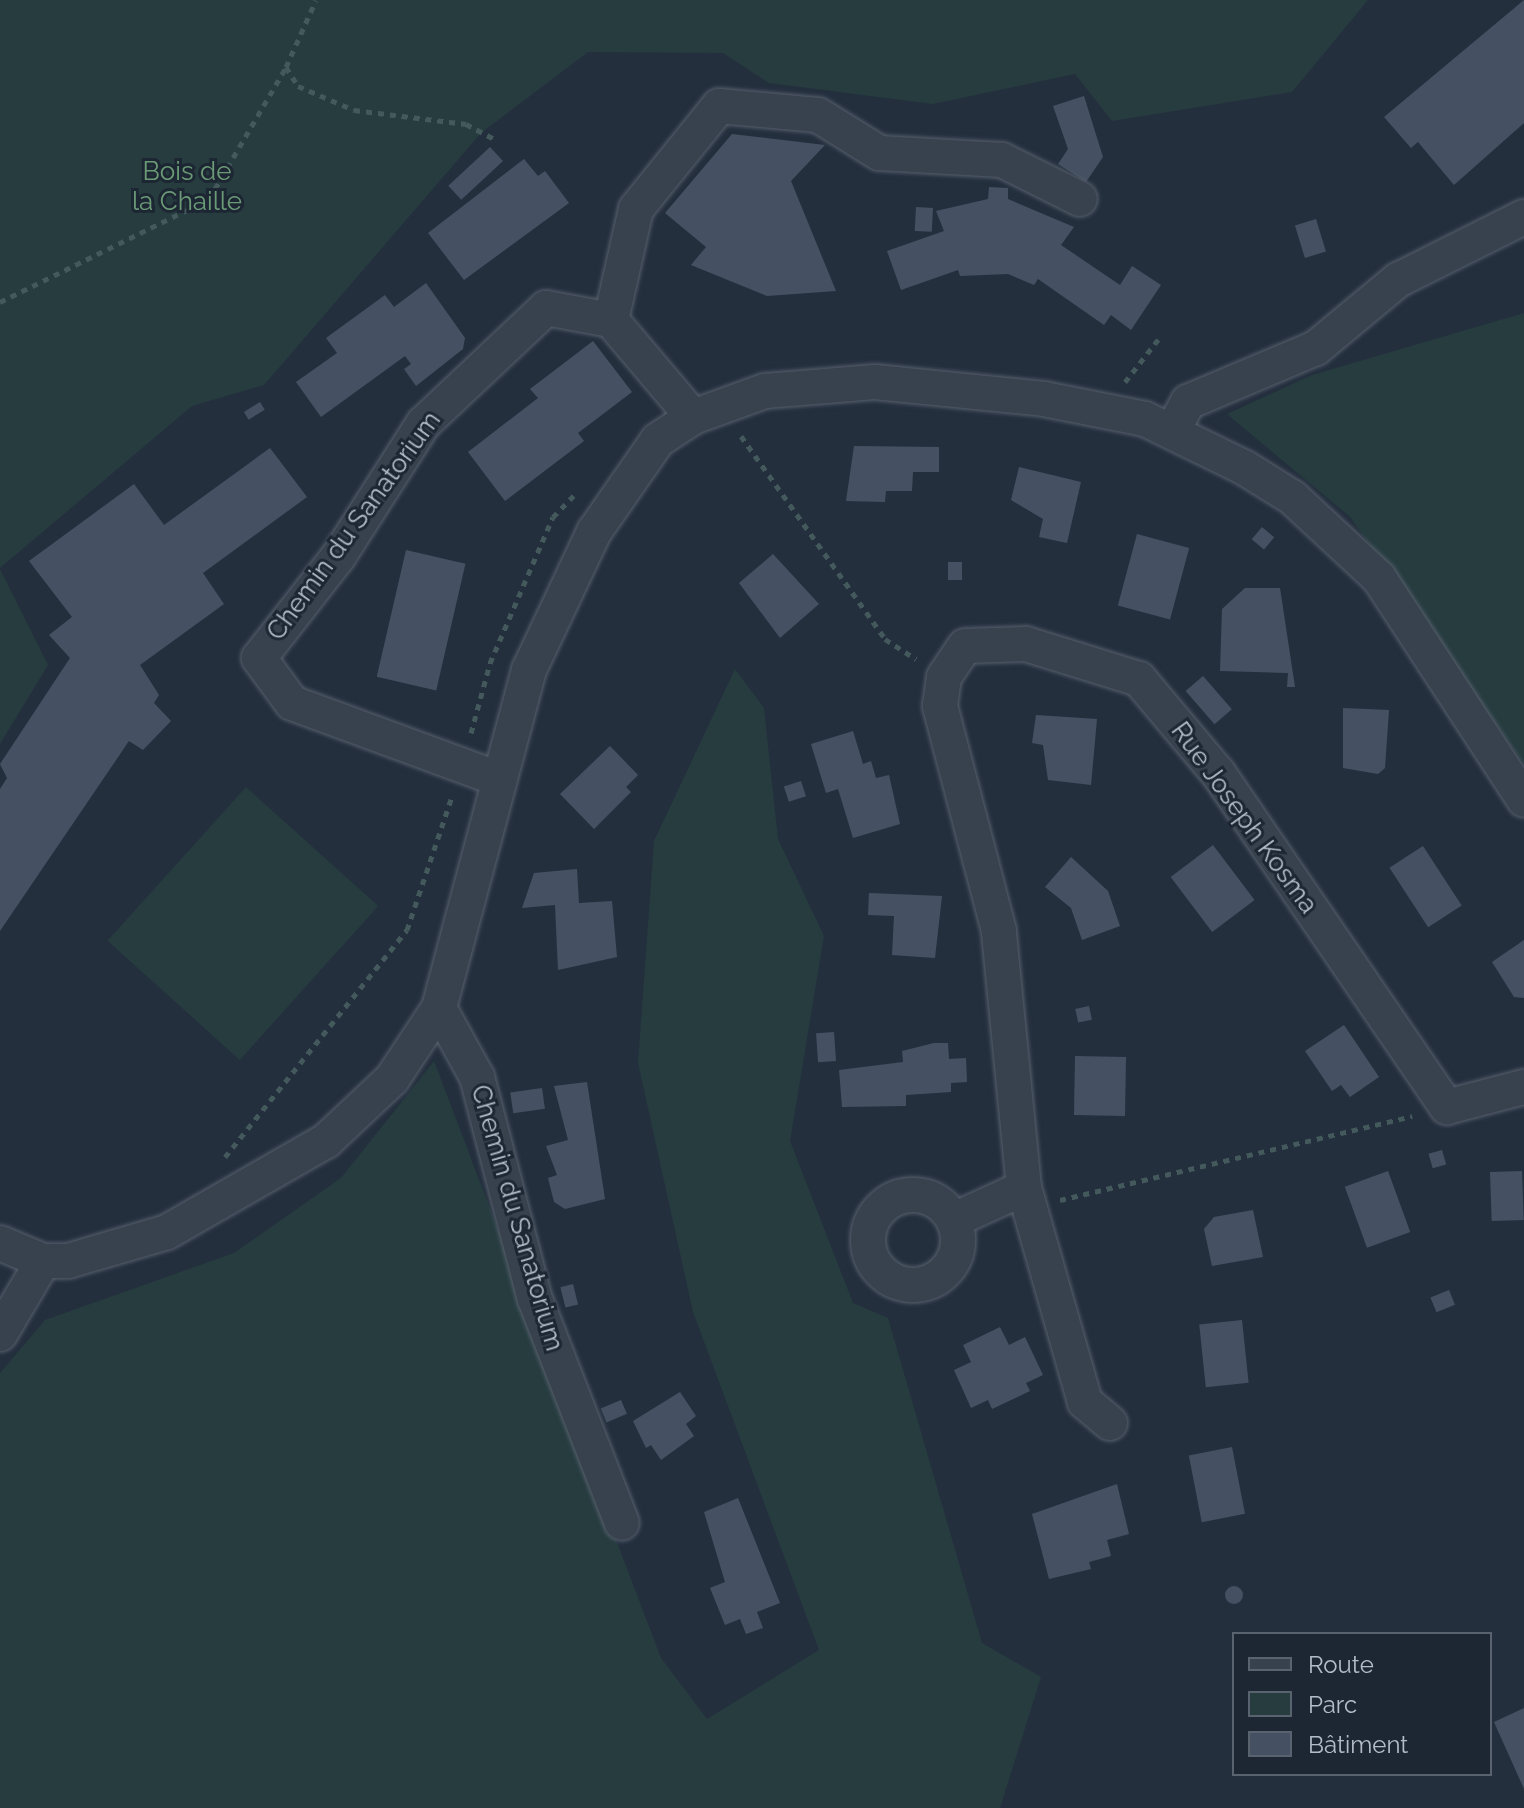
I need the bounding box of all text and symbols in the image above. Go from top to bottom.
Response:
park label: Bois de la Chaille [132,156,242,218]
street label: Chemin du Sanatorium [261,406,447,646]
street label: Rue Joseph Kosma [1164,716,1324,920]
street label: Chemin du Sanatorium [464,1081,570,1355]
legend [1232,1632,1492,1776]
text: Route [1308,1650,1374,1679]
text: Parc [1308,1690,1357,1719]
text: Bâtiment [1308,1730,1408,1759]

